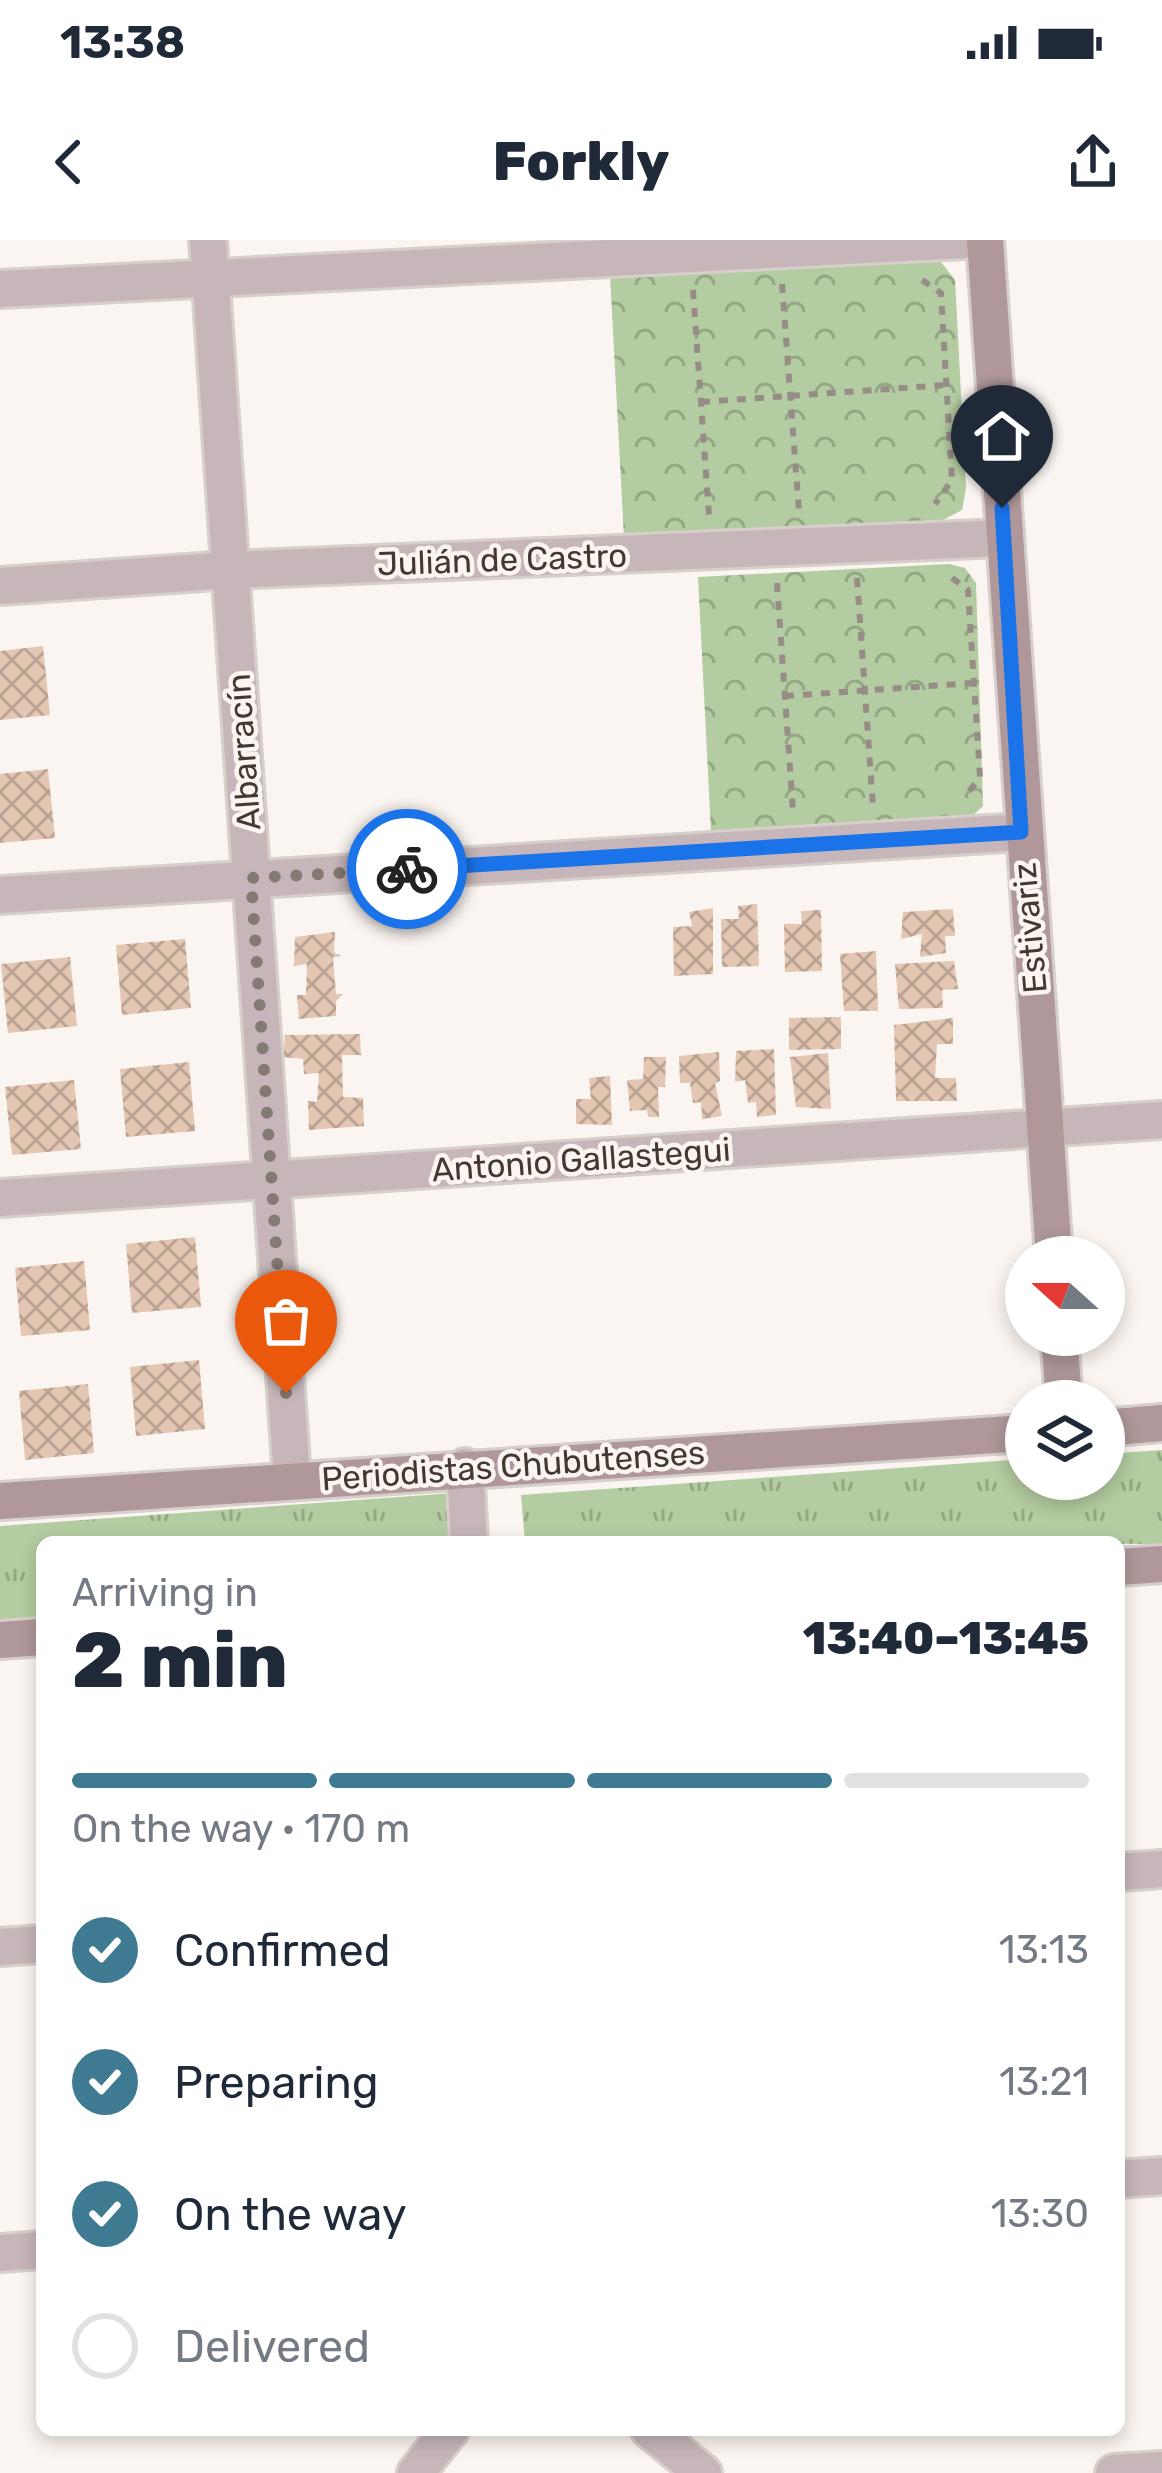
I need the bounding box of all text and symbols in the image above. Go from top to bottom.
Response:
text: 13:38 [60,16,185,69]
icon: back [36,129,102,195]
icon: share [1060,129,1126,195]
text: Forkly [493,130,669,194]
pin [951,385,1053,508]
icon: home [969,403,1035,469]
street label: Julián de Castro [376,536,628,583]
street label: Albarracín [219,672,268,832]
courier [347,809,467,929]
icon: bike [374,836,440,902]
street label: Estivariz [1004,861,1055,995]
street label: Antonio Gallastegui [430,1130,732,1189]
north arrow [1005,1236,1125,1356]
map controls [1005,1236,1125,1500]
pin [235,1270,337,1393]
icon: bag [253,1288,319,1354]
button: layers [1005,1380,1125,1500]
street label: Periodistas Chubutenses [320,1433,706,1498]
text: Arriving in [72,1570,258,1616]
text: 13:40–13:45 [803,1612,1089,1665]
text: 2 min [72,1614,288,1707]
text: On the way · 170 m [72,1806,410,1852]
icon: check [72,1917,138,1983]
text: Confirmed [174,1924,391,1977]
text: 13:13 [999,1927,1089,1973]
icon: check [72,2049,138,2115]
text: Preparing [174,2056,379,2109]
text: 13:21 [999,2059,1089,2105]
icon: check [72,2181,138,2247]
text: On the way [174,2188,407,2241]
text: 13:30 [991,2191,1089,2237]
text: Delivered [174,2320,370,2373]

